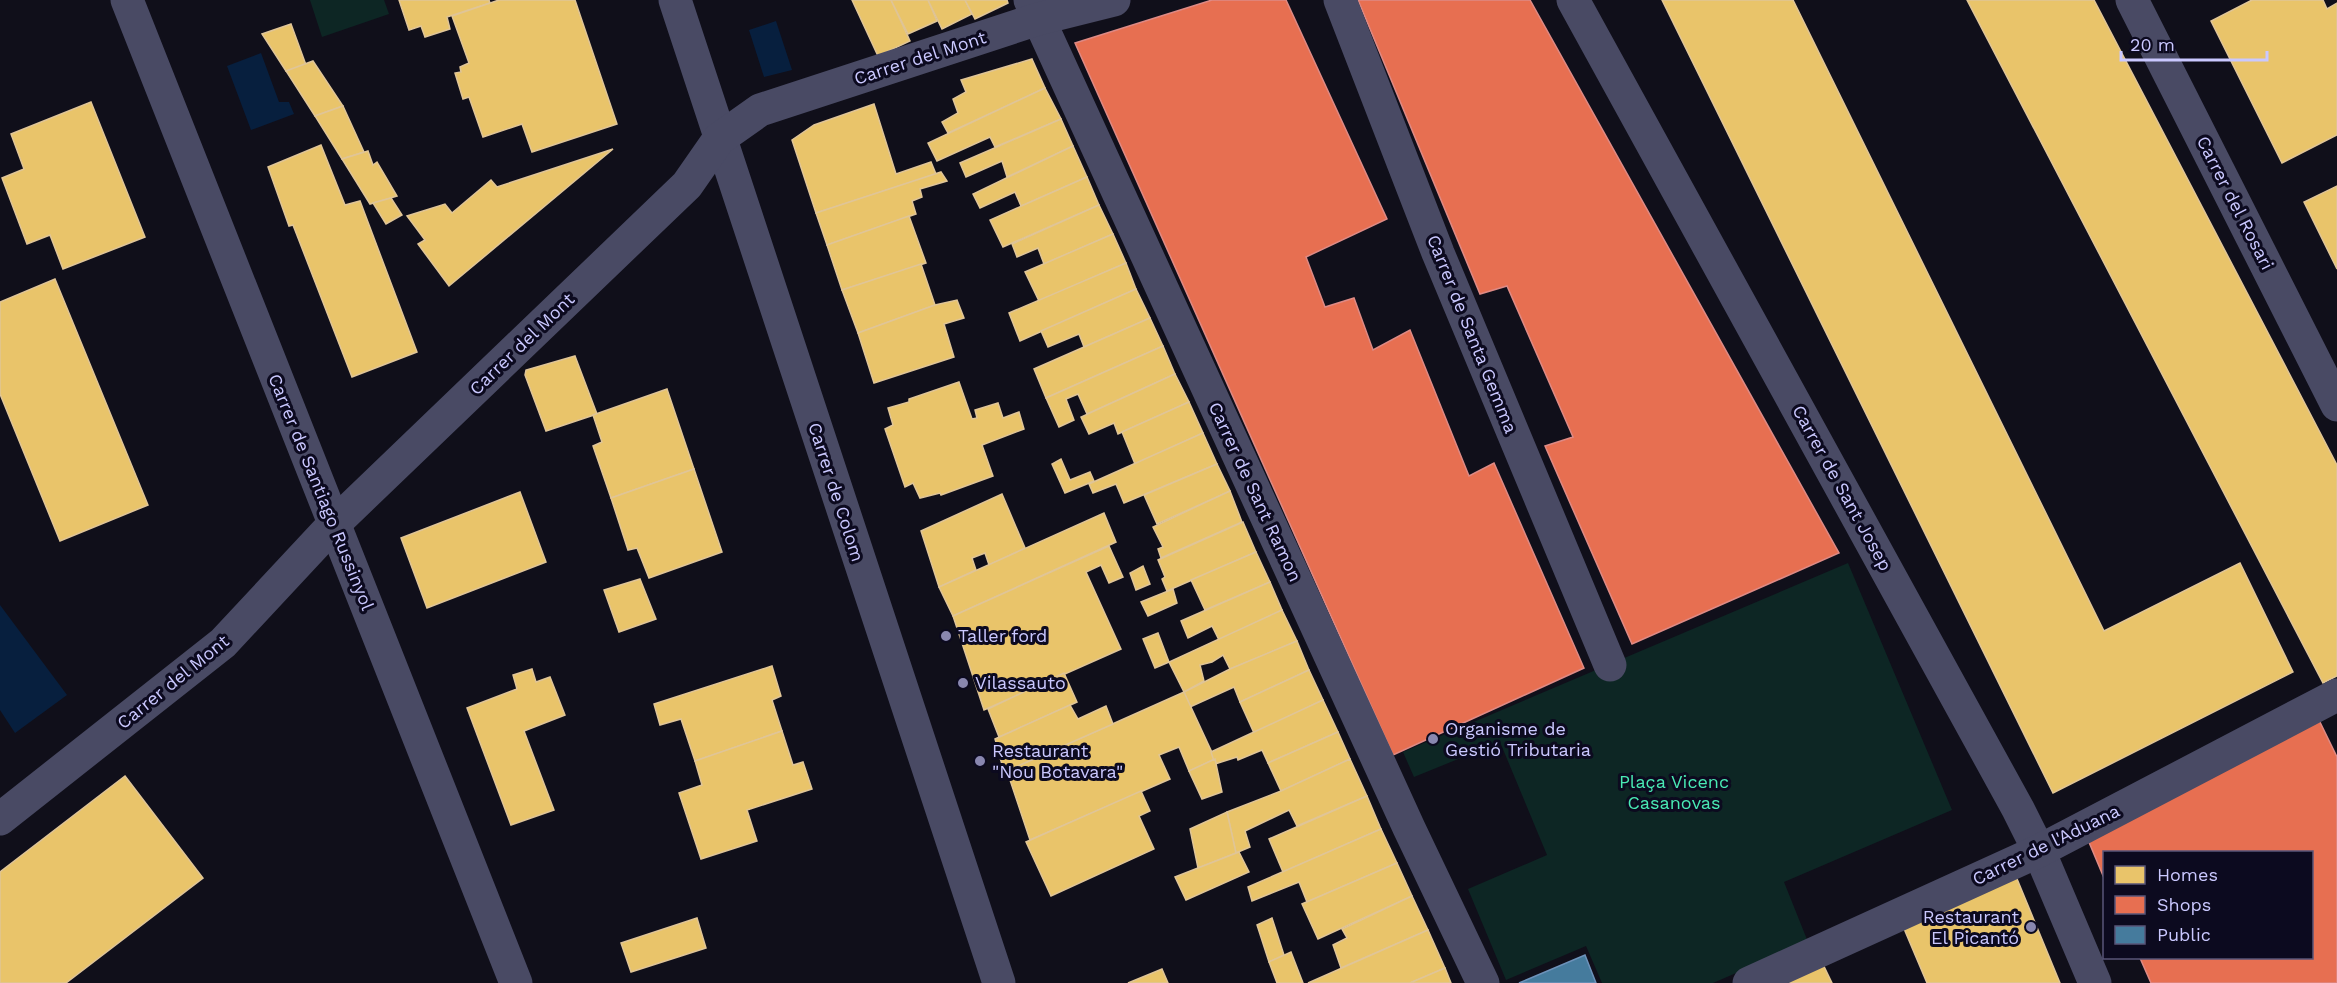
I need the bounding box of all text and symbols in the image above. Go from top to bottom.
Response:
scale bar [2121,24,2266,62]
street label: Carrer del Mont [851,26,989,89]
text: 20 m [2130,34,2175,55]
street label: Carrer del Rosari [2193,132,2278,273]
street label: Carrer de Santa Gemma [1423,232,1522,436]
street label: Carrer del Mont [465,288,579,399]
street label: Carrer de Santiago Russinyol [264,371,379,613]
street label: Carrer de Sant Ramon [1205,399,1306,585]
street label: Carrer de Sant Josep [1788,401,1897,574]
street label: Carrer de Colom [804,420,869,564]
place label: Taller ford [958,625,1047,646]
marker: Taller ford [939,629,953,643]
street label: Carrer del Mont [113,630,233,733]
place label: Vilassauto [975,672,1066,693]
marker: Vilassauto [956,676,970,690]
place label: Organisme de Gestió Tributaria [1445,718,1591,760]
marker: Organisme de Gestió Tributaria [1426,732,1440,746]
place label: Restaurant "Nou Botavara" [992,740,1123,782]
marker: Restaurant "Nou Botavara" [973,754,987,768]
park label: Plaça Vicenc Casanovas [1619,771,1729,813]
street label: Carrer de l'Aduana [1969,800,2123,889]
legend [2103,851,2313,959]
text: Homes [2157,864,2218,885]
text: Shops [2157,894,2211,915]
place label: Restaurant El Picantó [1923,906,2019,948]
marker: Restaurant El Picantó [2024,920,2038,934]
text: Public [2157,924,2211,945]

